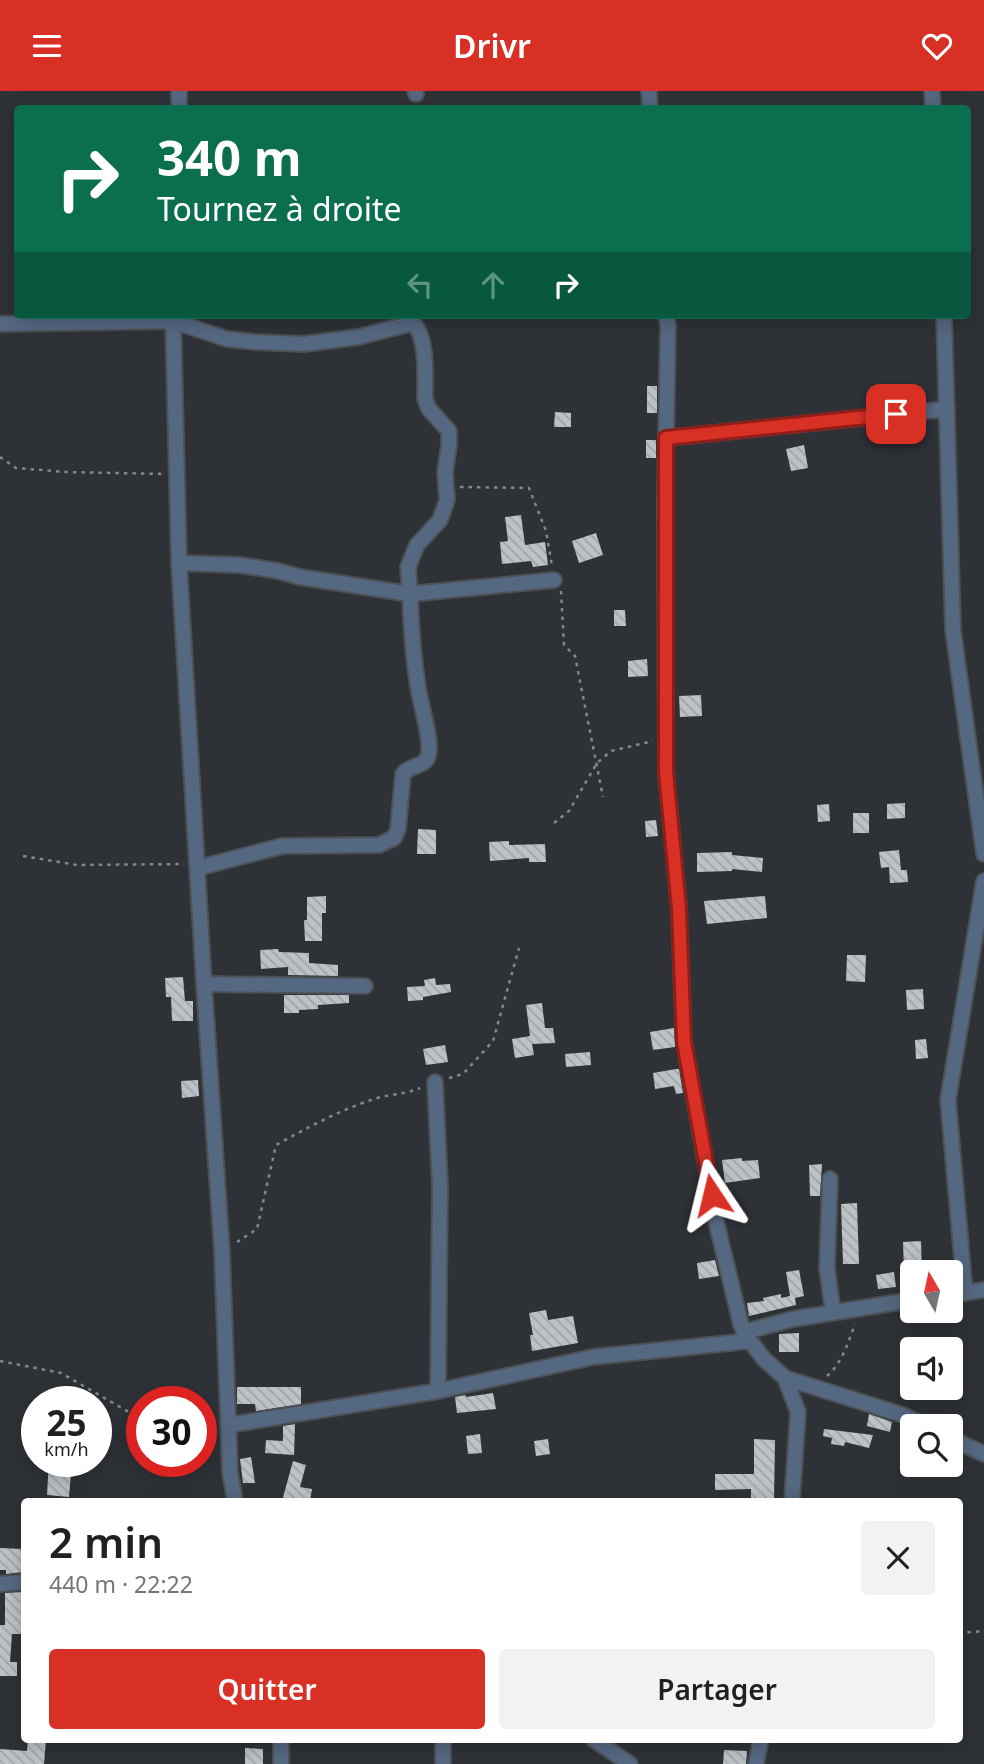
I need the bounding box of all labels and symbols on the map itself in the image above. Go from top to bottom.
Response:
pin [866,384,926,444]
position arrow [675,1158,749,1232]
north arrow [900,1260,962,1323]
speed limit sign: 30 [126,1386,217,1477]

